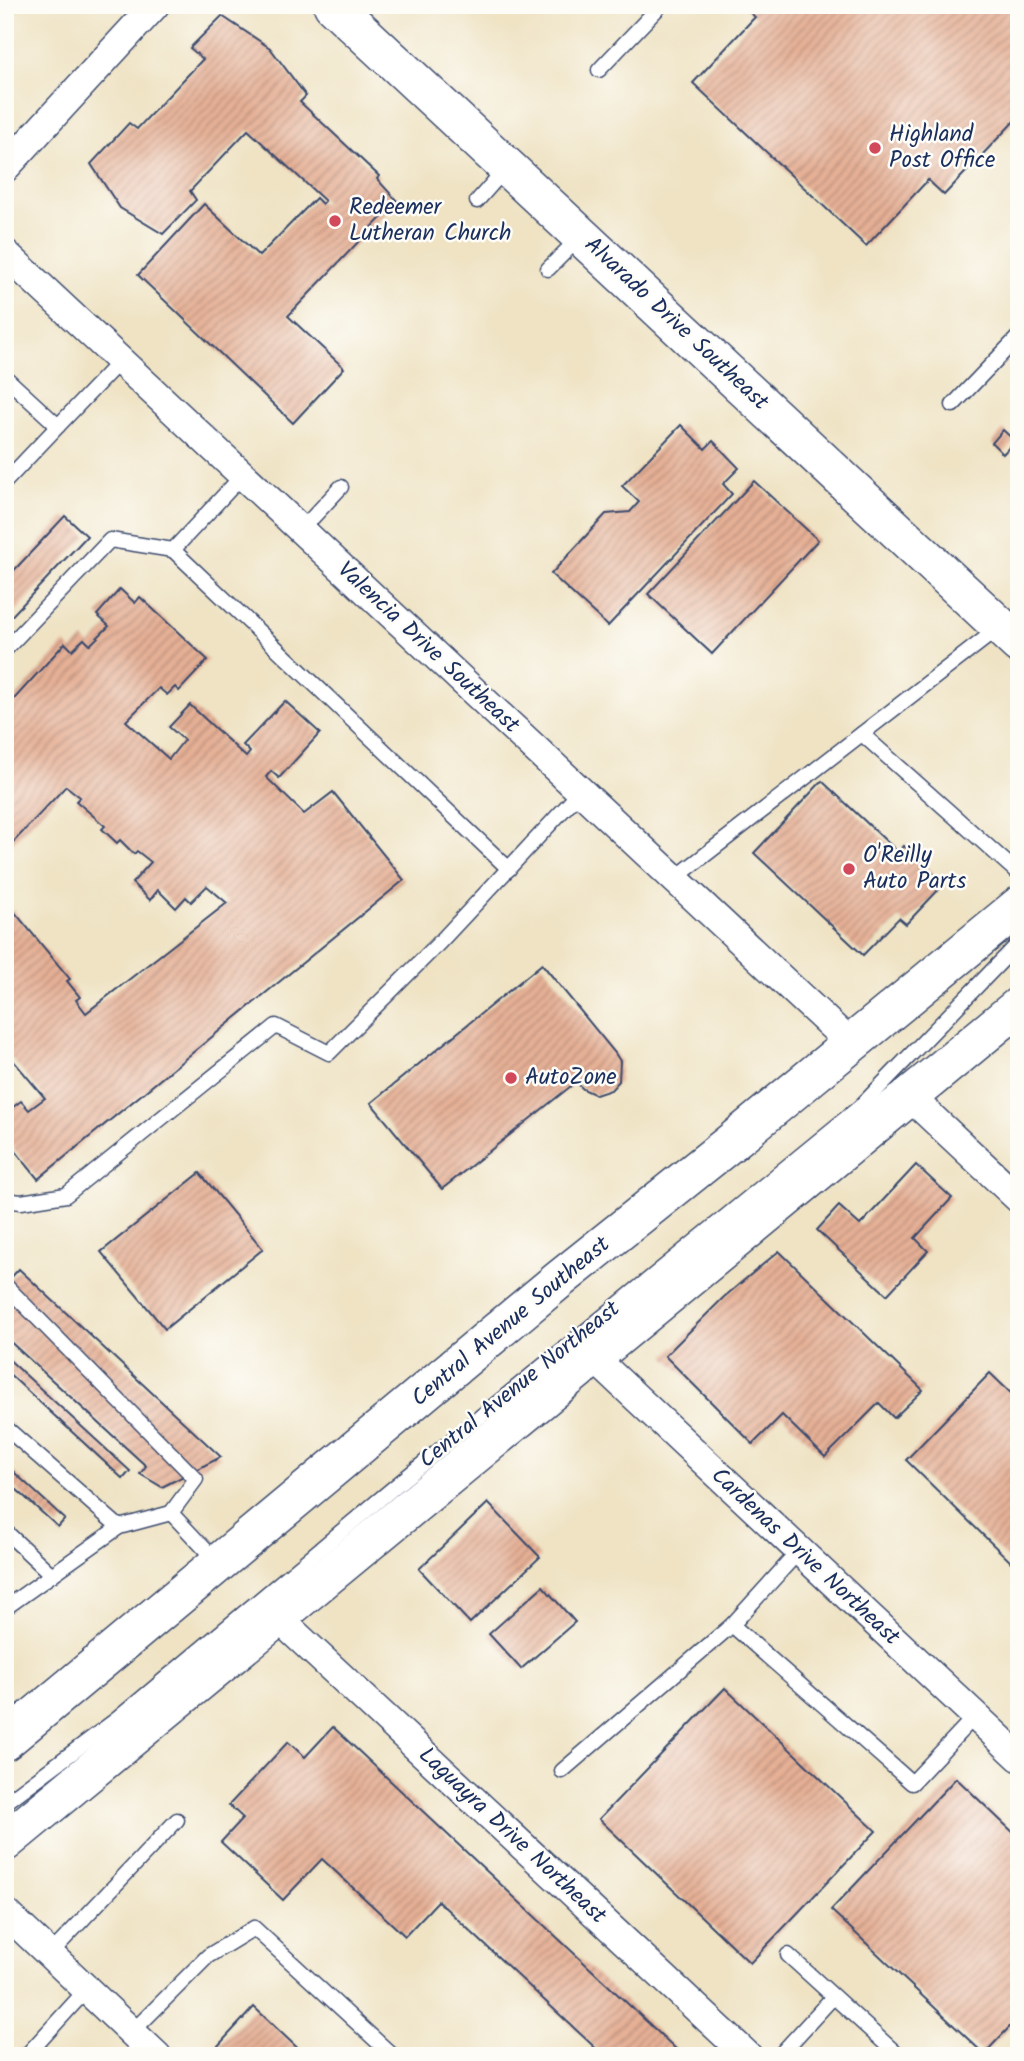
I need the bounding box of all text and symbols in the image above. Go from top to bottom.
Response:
place label: Highland Post Office [889,117,995,179]
marker: Highland Post Office [867,140,883,156]
place label: Redeemer Lutheran Church [349,190,511,252]
marker: Redeemer Lutheran Church [327,213,343,229]
street label: Alvarado Drive Southeast [575,228,777,420]
street label: Valencia Drive Southeast [328,553,528,743]
place label: O'Reilly Auto Parts [863,838,966,900]
marker: O'Reilly Auto Parts [841,861,857,877]
place label: AutoZone [525,1060,617,1096]
marker: AutoZone [503,1070,519,1086]
street label: Central Avenue Southeast [404,1227,619,1416]
street label: Central Avenue Northeast [411,1292,629,1478]
street label: Cardenas Drive Northeast [702,1459,909,1655]
street label: Laguayra Drive Northeast [410,1739,615,1934]

